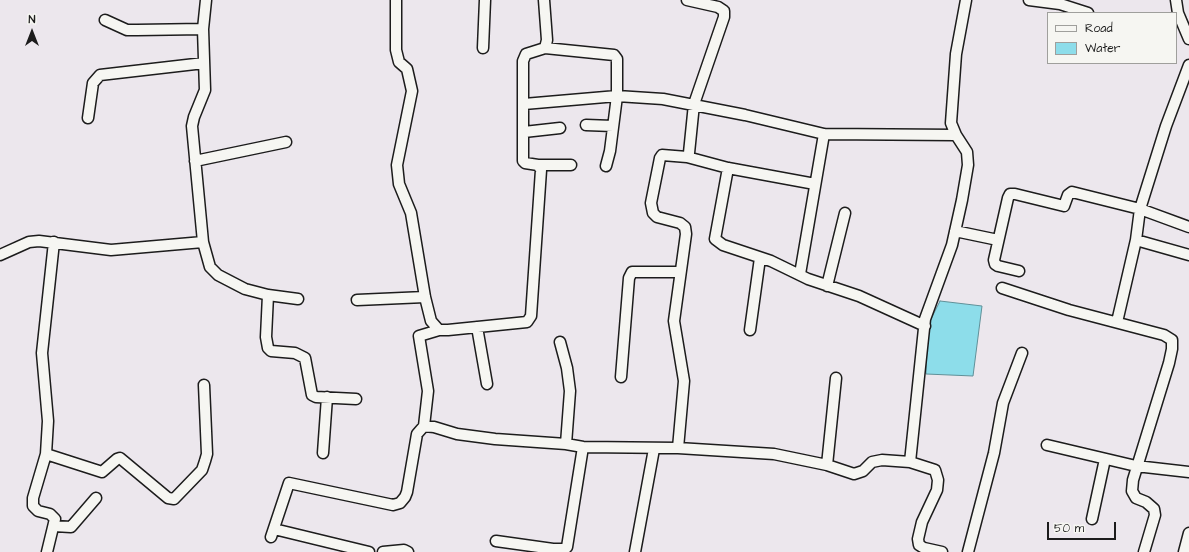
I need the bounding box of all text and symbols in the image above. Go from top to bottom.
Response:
north arrow [12,12,52,52]
text: N [29,12,35,27]
legend [1047,12,1177,64]
text: Road [1085,20,1113,37]
text: Water [1085,40,1120,57]
scale bar [1049,514,1118,540]
text: 50 m [1054,520,1084,537]

